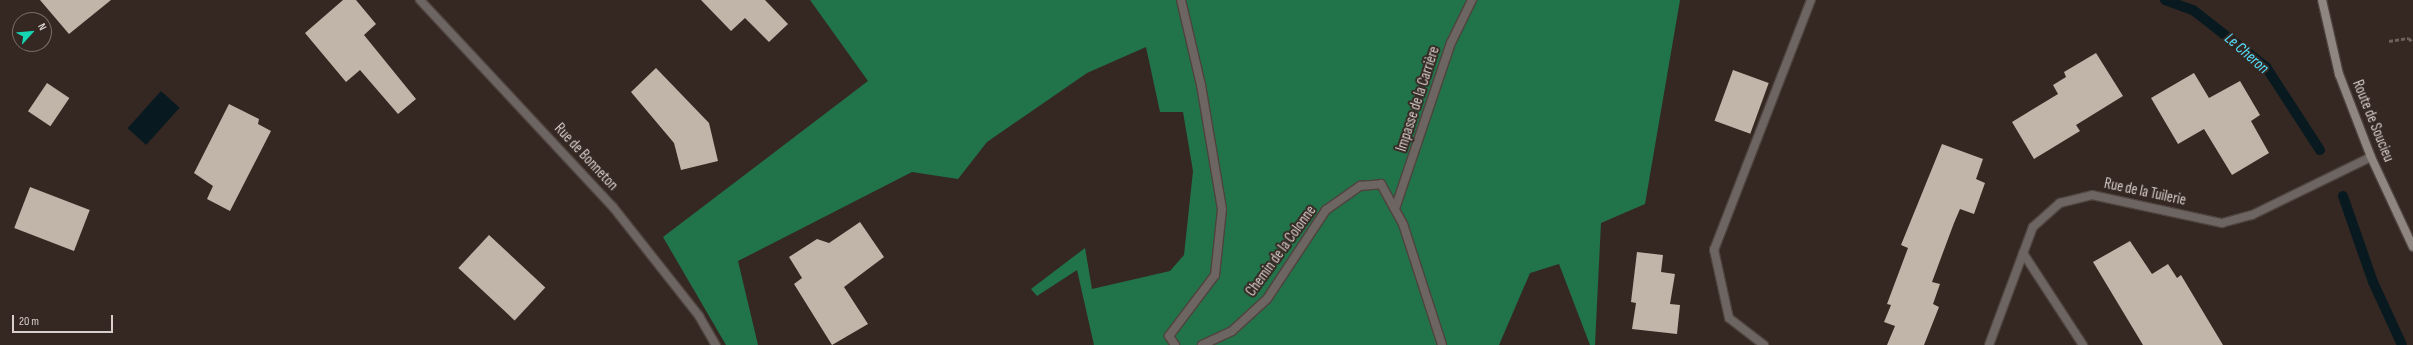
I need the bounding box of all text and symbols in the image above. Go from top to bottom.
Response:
north arrow [12,12,52,52]
text: N [35,21,49,32]
water label: Le Cheron [2220,30,2272,78]
street label: Impasse de la Carrière [1393,44,1443,154]
street label: Route de Soucieu [2348,77,2398,165]
street label: Rue de Bonneton [550,120,622,194]
street label: Rue de la Tuilerie [2102,175,2188,209]
street label: Chemin de la Colonne [1242,202,1320,300]
scale bar [14,307,115,333]
text: 20 m [19,314,39,329]

